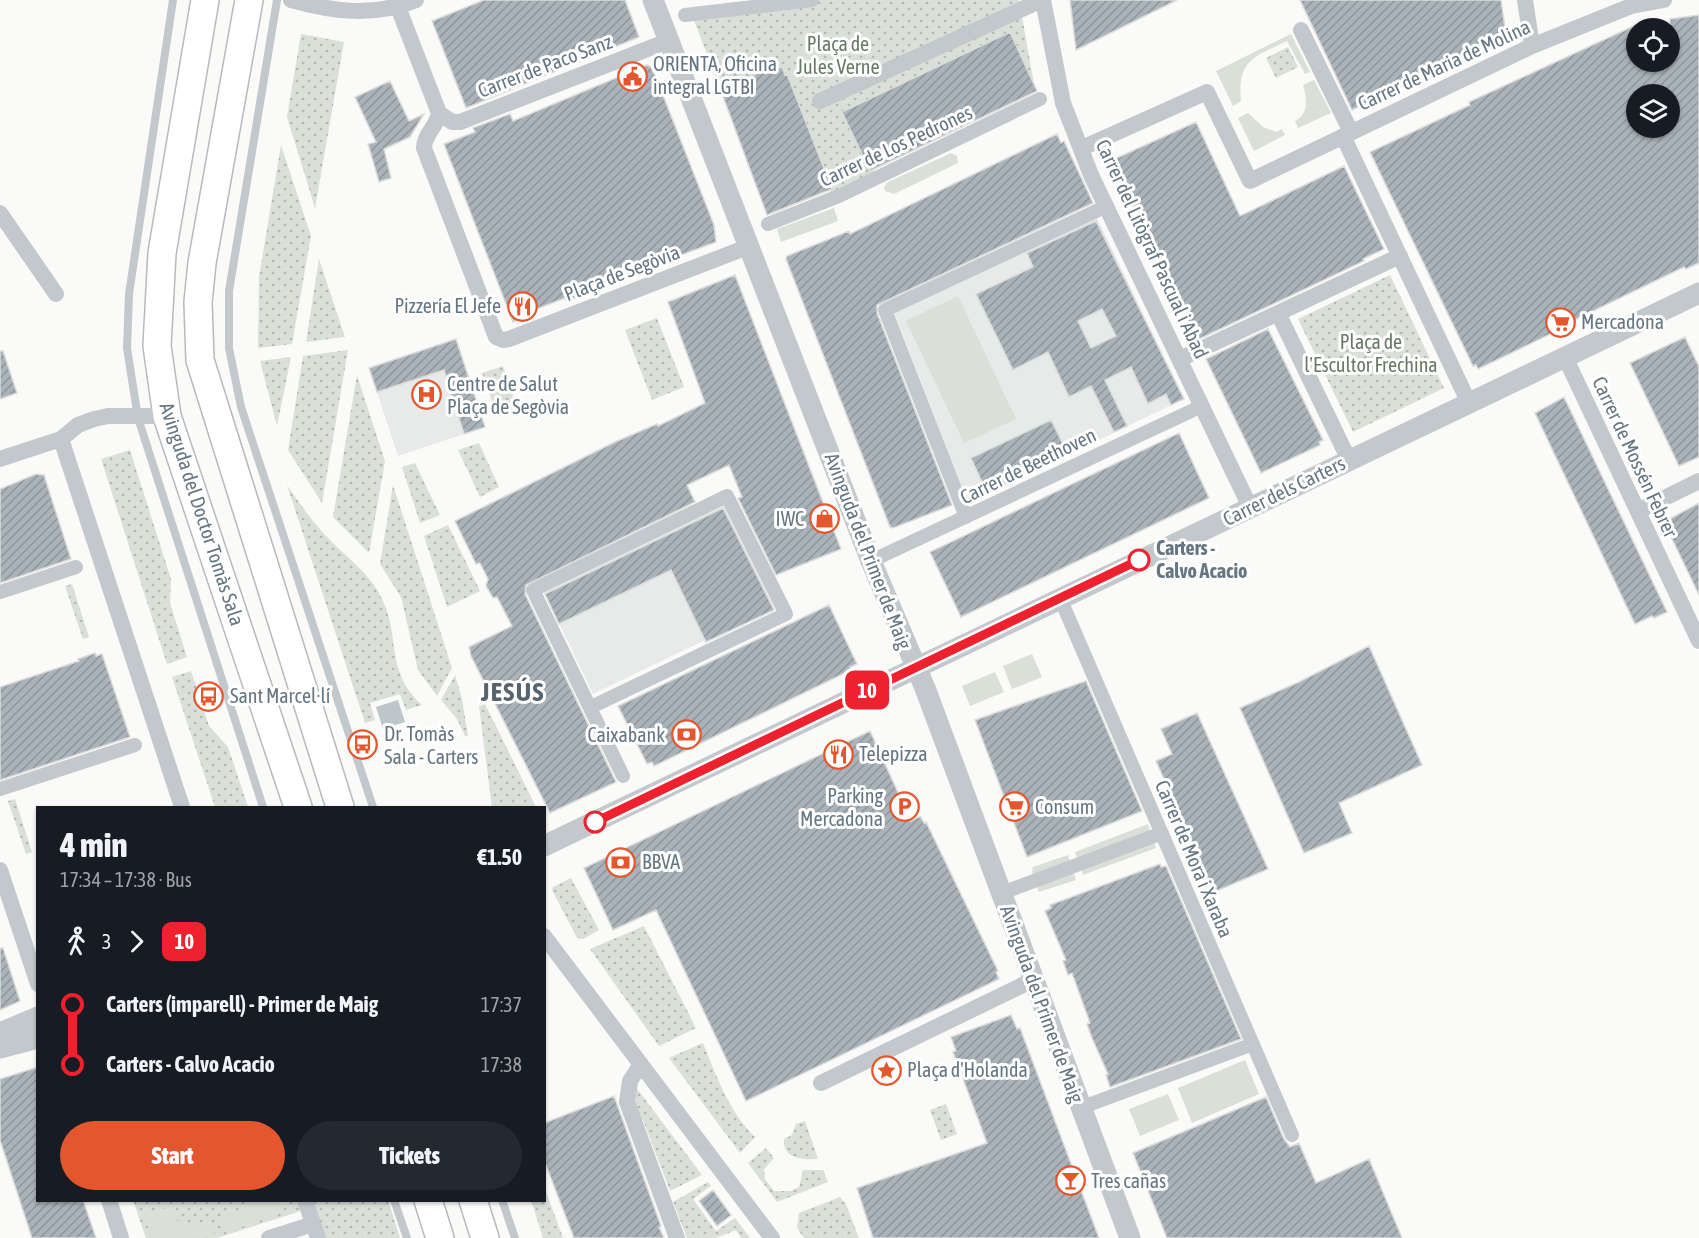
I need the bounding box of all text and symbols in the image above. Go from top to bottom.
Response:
street label: Carrer de Maria de Molina [1354,15,1534,115]
map controls [1626,18,1680,138]
button: locate [1626,18,1680,72]
street label: Carrer de Paco Sanz [474,29,615,102]
park label: Plaça de Jules Verne [797,32,880,78]
place label: ORIENTA, Oficina integral LGTBI [653,52,777,98]
public building icon: ORIENTA, Oficina integral LGTBI [616,60,648,92]
button: layers [1626,84,1680,138]
street label: Carrer de Los Pedrones [816,100,976,191]
street label: Carrer del Litògraf Pascual i Abad [1092,136,1213,362]
street label: Plaça de Segòvia [561,240,683,305]
restaurant icon: Pizzería El Jefe [506,290,538,322]
place label: Pizzería El Jefe [395,294,501,317]
supermarket icon: Mercadona [1544,306,1576,338]
place label: Mercadona [1581,310,1664,333]
park label: Plaça de l'Escultor Frechina [1304,330,1438,376]
place label: Centre de Salut Plaça de Segòvia [447,372,569,418]
street label: Carrer de Mossén Febrer [1588,373,1683,542]
hospital icon: Centre de Salut Plaça de Segòvia [410,379,442,411]
street label: Avinguda del Doctor Tomàs Sala [156,399,249,628]
street label: Carrer de Beethoven [956,423,1099,508]
street label: Avinguda del Primer de Maig [820,449,917,653]
street label: Carrer dels Carters [1219,451,1349,530]
shop icon: IWC [809,503,841,535]
place label: IWC [776,507,804,530]
place label: Carters - Calvo Acacio [1156,536,1247,582]
marker: Carters - Calvo Acacio [1128,549,1150,571]
line badge: 10 [840,670,894,710]
district label: JESÚS [480,677,545,707]
text: 10 [857,678,877,702]
bus stop icon: Sant Marcel·lí [193,680,225,712]
place label: Sant Marcel·lí [230,684,331,707]
bank icon: Caixabank [670,719,702,751]
place label: Dr. Tomàs Sala - Carters [384,722,478,768]
place label: Caixabank [587,723,665,746]
bus stop icon: Dr. Tomàs Sala - Carters [347,729,379,761]
restaurant icon: Telepizza [822,738,854,770]
place label: Telepizza [859,742,928,765]
street label: Carrer de Mora i Xaraba [1151,777,1238,941]
place label: Parking Mercadona [800,784,883,830]
parking icon: Parking Mercadona [888,791,920,823]
supermarket icon: Consum [998,791,1030,823]
place label: Consum [1035,795,1094,818]
unlabelled marker [584,811,606,833]
text: 4 min [60,826,127,864]
text: €1.50 [477,844,522,870]
bank icon: BBVA [605,846,637,878]
place label: BBVA [642,850,680,873]
text: 17:34 – 17:38 · Bus [60,868,192,891]
street label: Avinguda del Primer de Maig [996,902,1089,1106]
icon: walk [60,925,93,958]
icon: forward [120,925,153,958]
text: 10 [174,929,194,953]
text: 3 [102,930,111,953]
text: Carters (imparell) - Primer de Maig [106,991,378,1017]
text: 17:37 [481,993,522,1016]
text: Carters - Calvo Acacio [106,1051,275,1077]
text: 17:38 [481,1053,522,1076]
place icon: Plaça d'Holanda [870,1054,902,1086]
place label: Plaça d'Holanda [907,1058,1028,1081]
button: Start [60,1121,285,1190]
button: Tickets [297,1121,522,1190]
bar icon: Tres cañas [1054,1165,1086,1197]
place label: Tres cañas [1091,1169,1166,1192]

